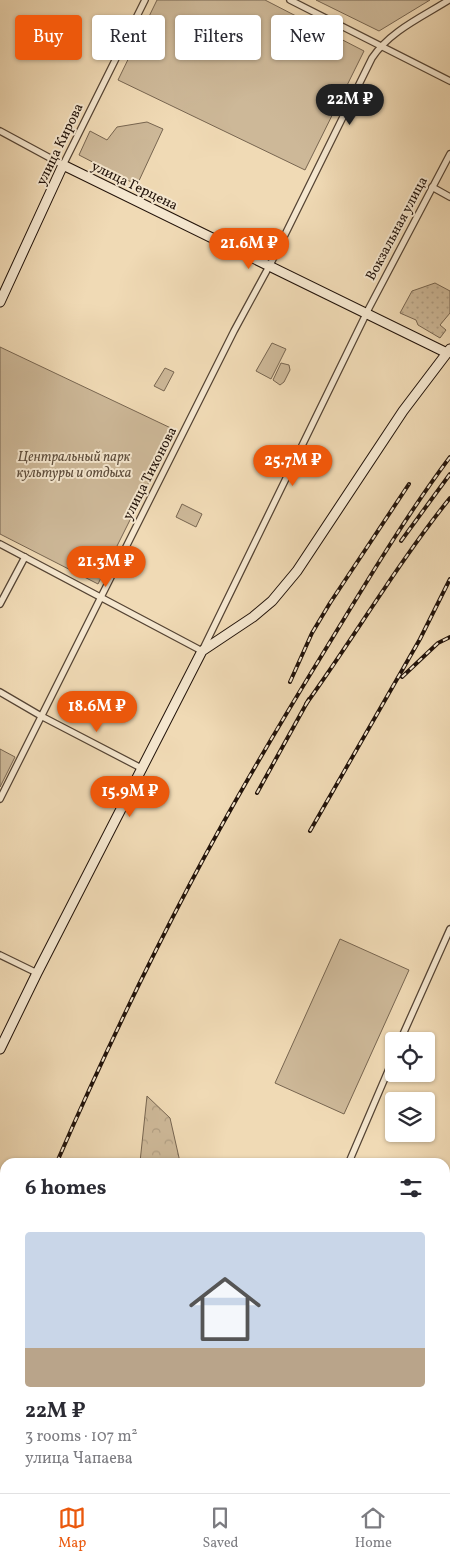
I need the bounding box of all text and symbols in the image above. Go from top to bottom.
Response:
chip: Buy [15,15,82,60]
chip: Rent [92,15,165,60]
chip: Filters [175,15,261,60]
chip: New [271,15,343,60]
pin: 22M ₽ [315,84,385,126]
text: 22M ₽ [327,89,373,111]
street label: улица Кирова [32,100,88,189]
street label: улица Герцена [88,157,181,216]
street label: Вокзальная улица [362,173,433,284]
pin: 21.6M ₽ [203,228,295,270]
text: 21.6M ₽ [220,233,278,255]
street label: улица Тихонова [119,424,182,523]
pin: 25.7M ₽ [247,444,339,487]
park label: Центральный парк культуры и отдыха [17,448,132,483]
text: 25.7M ₽ [264,450,322,472]
pin: 21.3M ₽ [60,546,152,588]
text: 21.3M ₽ [78,551,134,573]
pin: 18.6M ₽ [51,690,143,733]
text: 18.6M ₽ [68,696,126,718]
pin: 15.9M ₽ [84,776,176,818]
text: 15.9M ₽ [101,781,159,803]
map controls [385,1032,435,1142]
button: locate [385,1032,435,1082]
button: layers [385,1092,435,1142]
text: 6 homes [25,1174,106,1203]
icon: filters [397,1174,425,1202]
icon: home [180,1264,270,1354]
text: 22M ₽ [25,1397,86,1426]
text: 3 rooms · 107 m² [25,1426,138,1448]
text: улица Чапаева [25,1448,133,1470]
tab: Map [58,1504,86,1553]
tab: Saved [202,1504,239,1553]
tab: Home [355,1504,392,1553]

